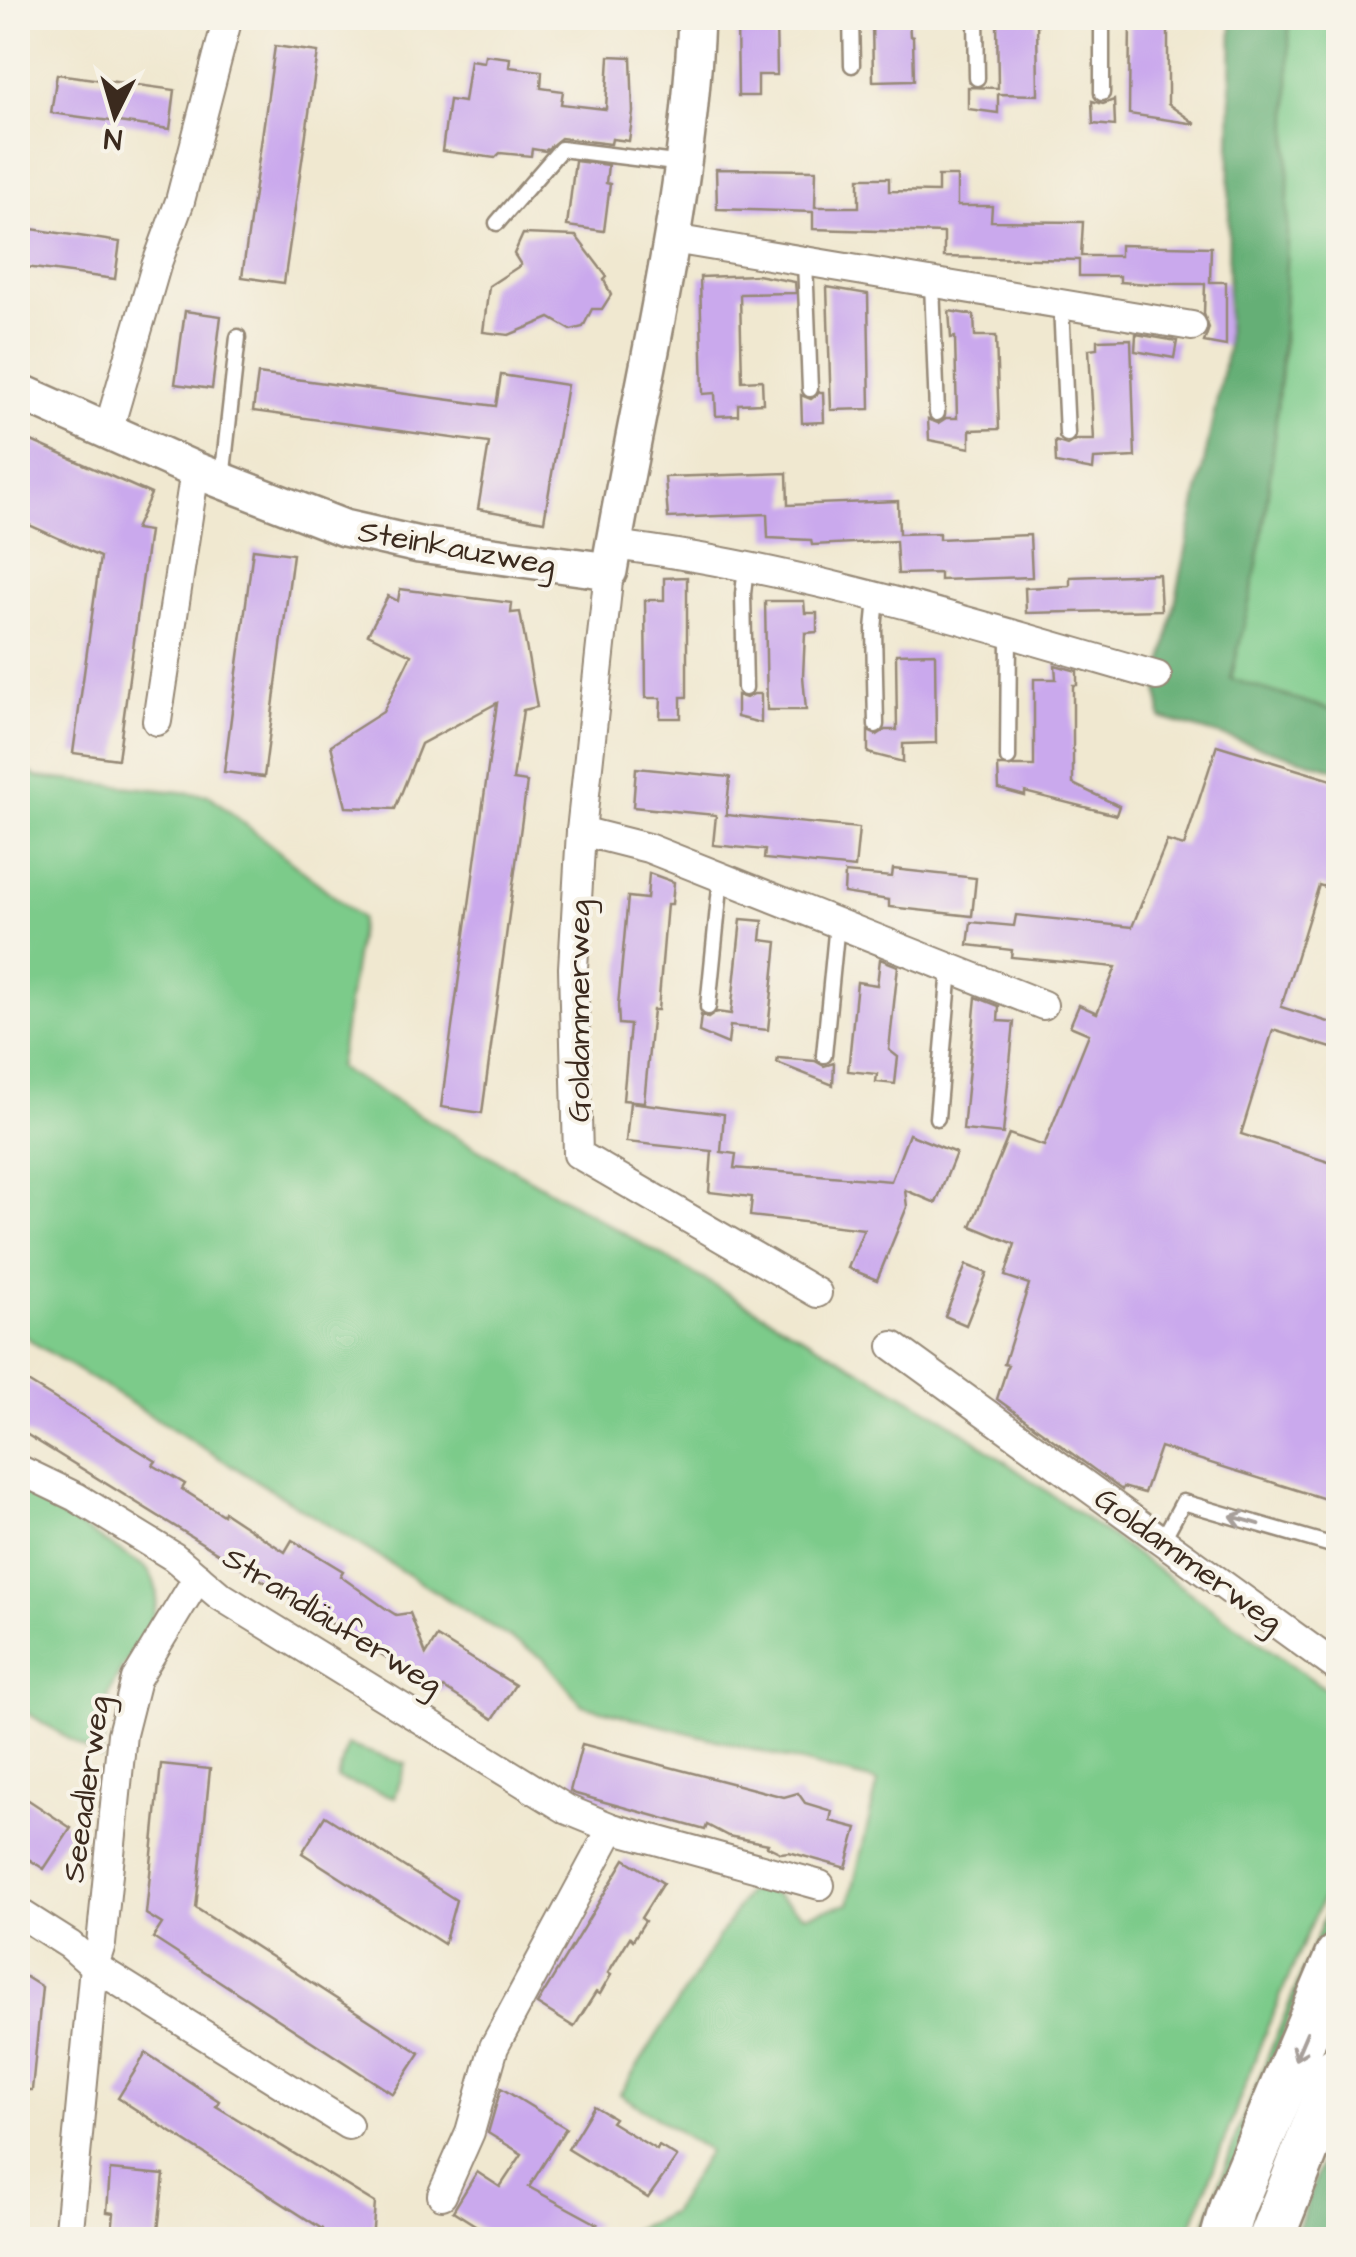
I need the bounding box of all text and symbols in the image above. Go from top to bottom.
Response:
north arrow [65,65,165,165]
text: N [102,118,123,159]
street label: Steinkauzweg [355,509,559,588]
street label: Goldammerweg [557,900,602,1122]
street label: Goldammerweg [1085,1477,1291,1644]
one-way arrow [1230,1509,1261,1528]
street label: Strandläuferweg [214,1536,451,1707]
street label: Seeadlerweg [51,1693,122,1885]
one-way arrow [1290,2030,1308,2061]

